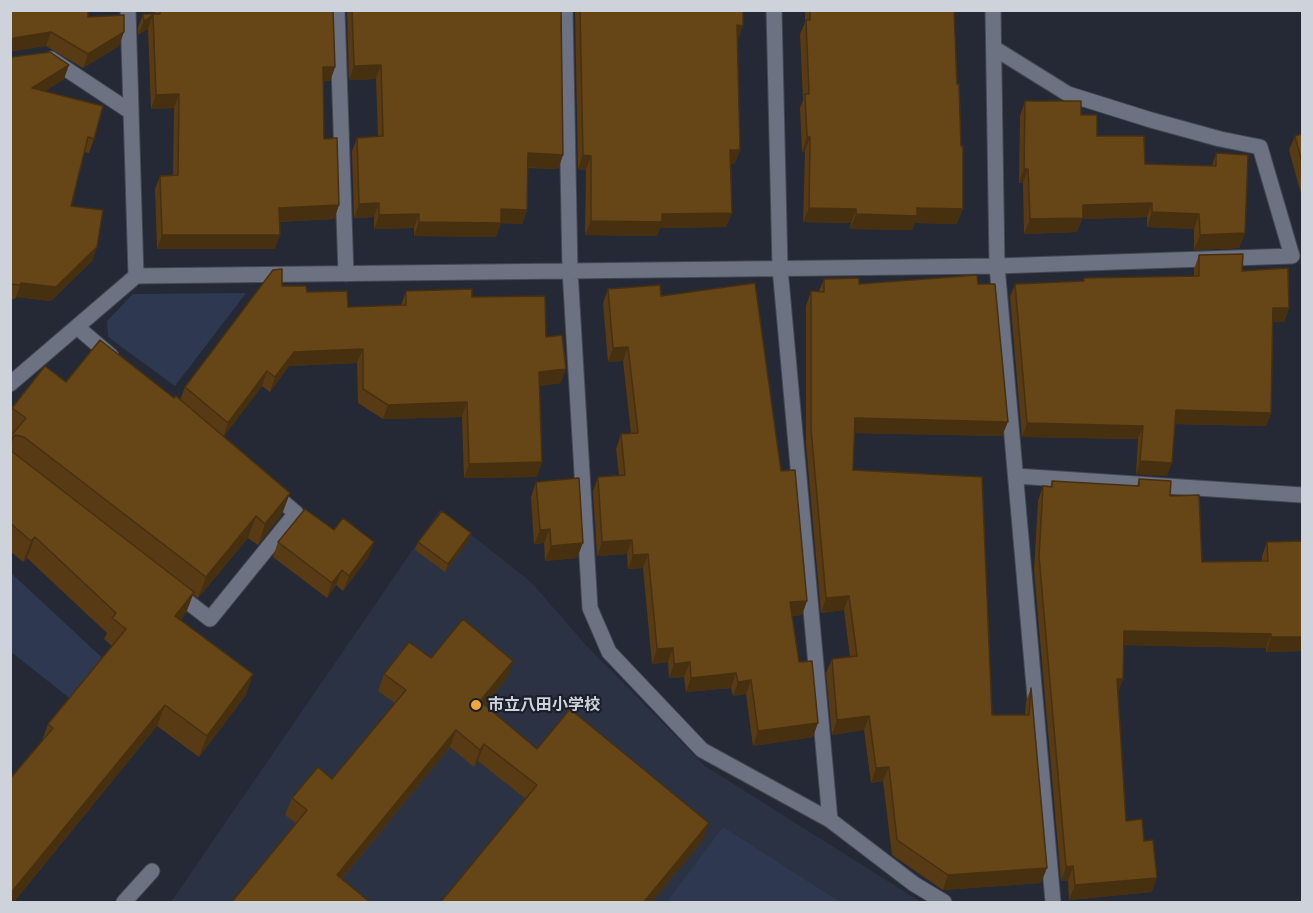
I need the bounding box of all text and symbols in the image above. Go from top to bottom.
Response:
place label: 市立八田小学校 [488,695,600,715]
marker: 市立八田小学校 [469,698,483,712]

